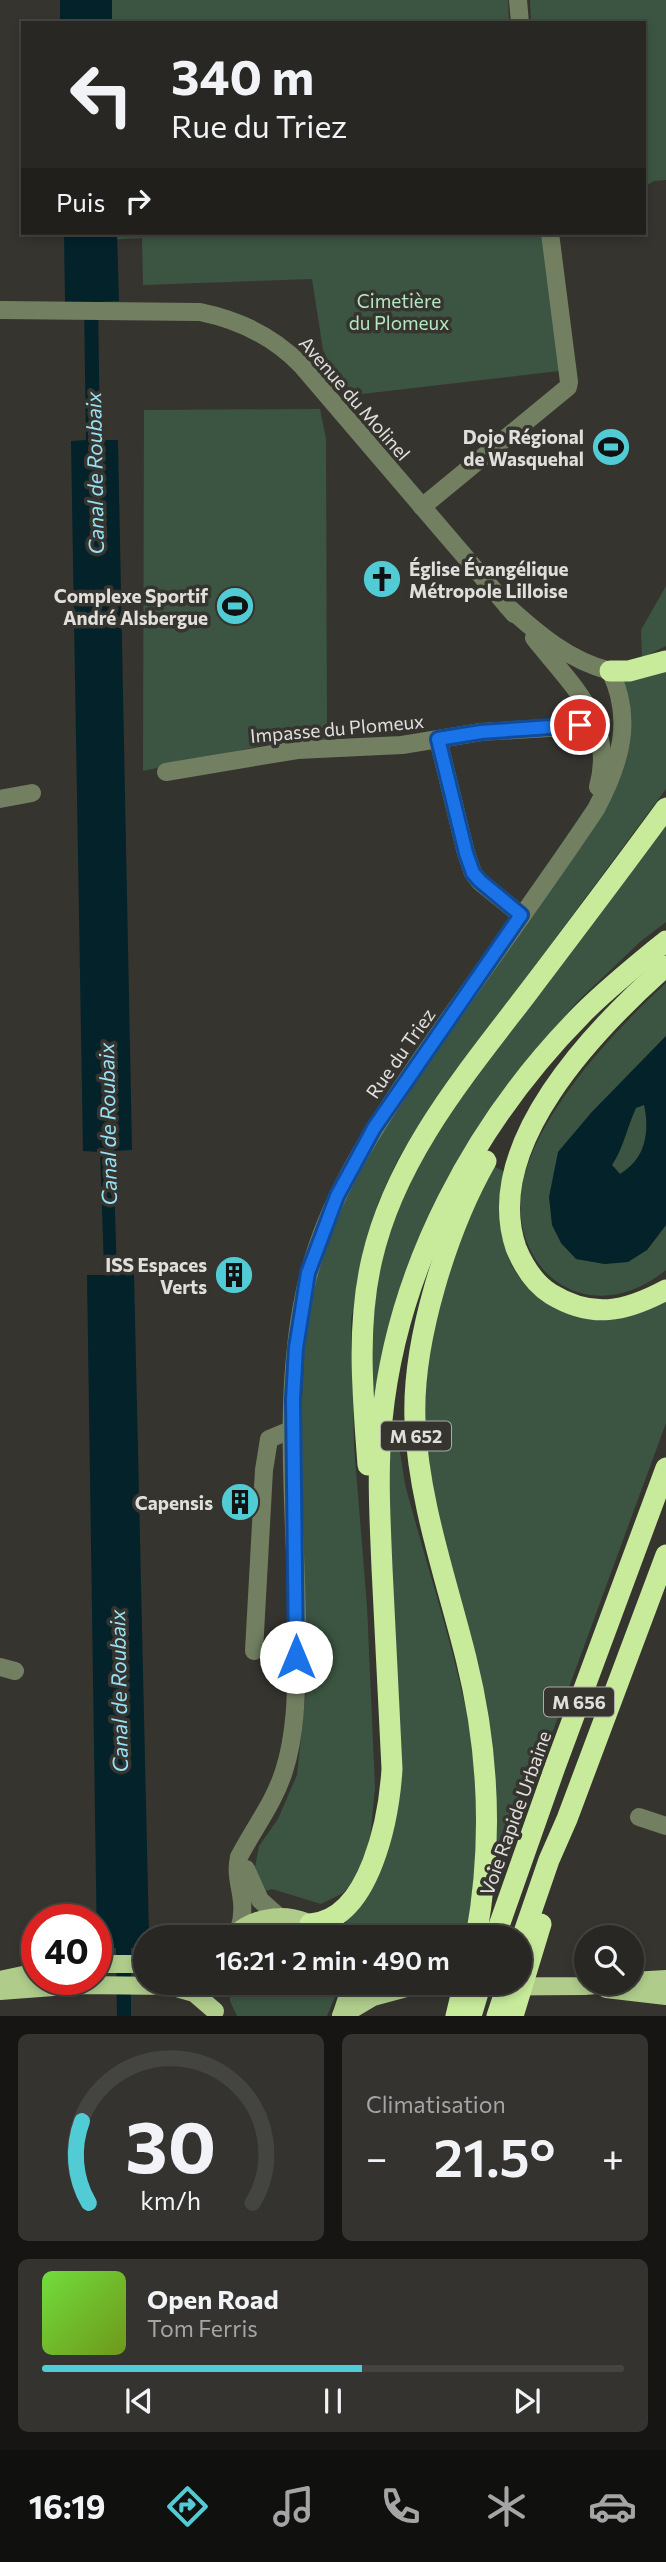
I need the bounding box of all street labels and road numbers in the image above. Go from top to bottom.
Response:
street label: Avenue du Molinel [295,331,415,465]
street label: Impasse du Plomeux [249,709,425,747]
street label: Rue du Triez [361,1004,439,1102]
road number: M 652 [381,1422,451,1450]
road number: M 656 [544,1688,614,1716]
street label: Voie Rapide Urbaine [475,1728,555,1898]

